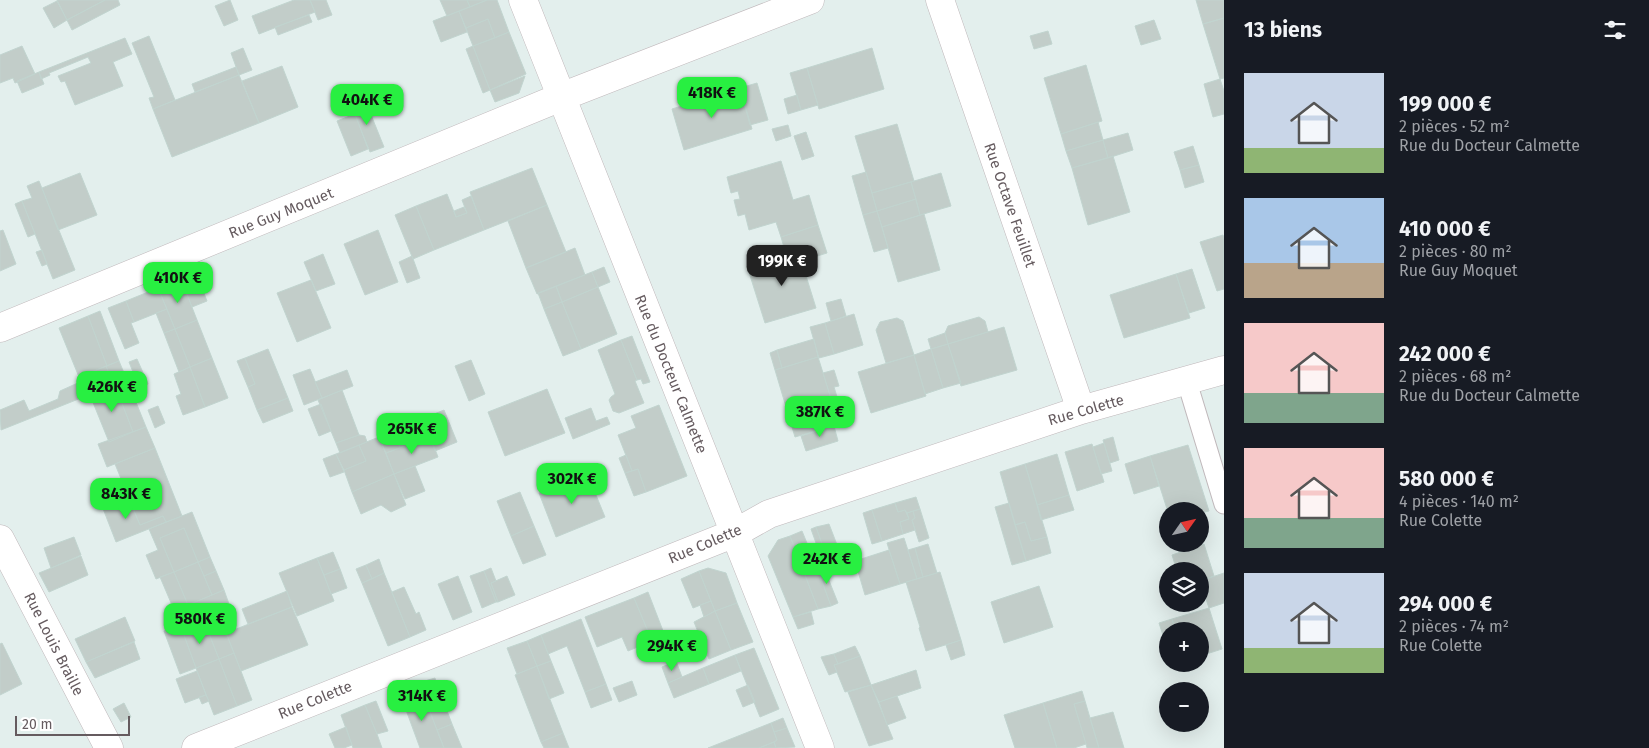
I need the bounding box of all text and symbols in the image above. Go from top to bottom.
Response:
icon: filters [1601,16,1629,44]
text: 13 biens [1244,17,1322,43]
pin: 418K € [671,76,753,119]
text: 418K € [688,83,736,102]
pin: 404K € [326,84,408,126]
text: 404K € [342,90,392,109]
text: 199 000 € [1399,91,1491,117]
icon: home [1284,93,1344,153]
text: 2 pièces · 52 m² [1399,117,1510,136]
text: Rue du Docteur Calmette [1399,136,1580,155]
street label: Rue Octave Feuillet [980,140,1040,270]
street label: Rue Guy Moquet [226,184,336,242]
text: 410 000 € [1399,216,1491,242]
icon: home [1284,218,1344,278]
text: 2 pièces · 80 m² [1399,242,1512,261]
pin: 199K € [741,244,823,287]
text: 199K € [758,251,806,270]
text: Rue Guy Moquet [1399,261,1518,280]
pin: 410K € [137,262,219,304]
text: 410K € [154,268,202,287]
street label: Rue du Docteur Calmette [631,292,711,456]
text: 242 000 € [1399,341,1491,367]
icon: home [1284,343,1344,403]
text: 2 pièces · 68 m² [1399,367,1511,386]
pin: 426K € [71,370,153,413]
text: 426K € [87,377,137,396]
text: Rue du Docteur Calmette [1399,386,1580,405]
street label: Rue Colette [1046,391,1126,429]
pin: 387K € [779,396,861,438]
text: 387K € [796,402,844,421]
pin: 265K € [371,412,453,455]
text: 265K € [387,419,437,438]
pin: 302K € [531,462,613,505]
text: 580 000 € [1399,466,1494,492]
icon: home [1284,468,1344,528]
text: 302K € [547,469,597,488]
pin: 843K € [85,478,167,520]
text: 843K € [101,484,151,503]
text: 4 pièces · 140 m² [1399,492,1519,511]
north arrow [1159,502,1209,552]
map controls [1159,502,1209,732]
text: Rue Colette [1399,511,1482,530]
street label: Rue Colette [666,520,744,568]
pin: 242K € [786,542,868,585]
text: 242K € [803,549,851,568]
button: layers [1159,562,1209,612]
street label: Rue Louis Braille [20,589,88,699]
text: 294 000 € [1399,591,1492,617]
icon: home [1284,593,1344,653]
pin: 580K € [159,602,241,645]
text: 580K € [175,609,225,628]
text: 2 pièces · 74 m² [1399,617,1509,636]
button: + [1159,622,1209,672]
pin: 294K € [631,630,713,672]
text: 294K € [647,636,697,655]
text: Rue Colette [1399,636,1482,655]
street label: Rue Colette [275,677,355,723]
pin: 314K € [381,680,463,722]
button: − [1159,682,1209,732]
text: 314K € [398,686,446,705]
scale bar [15,713,130,736]
text: 20 m [22,716,52,733]

